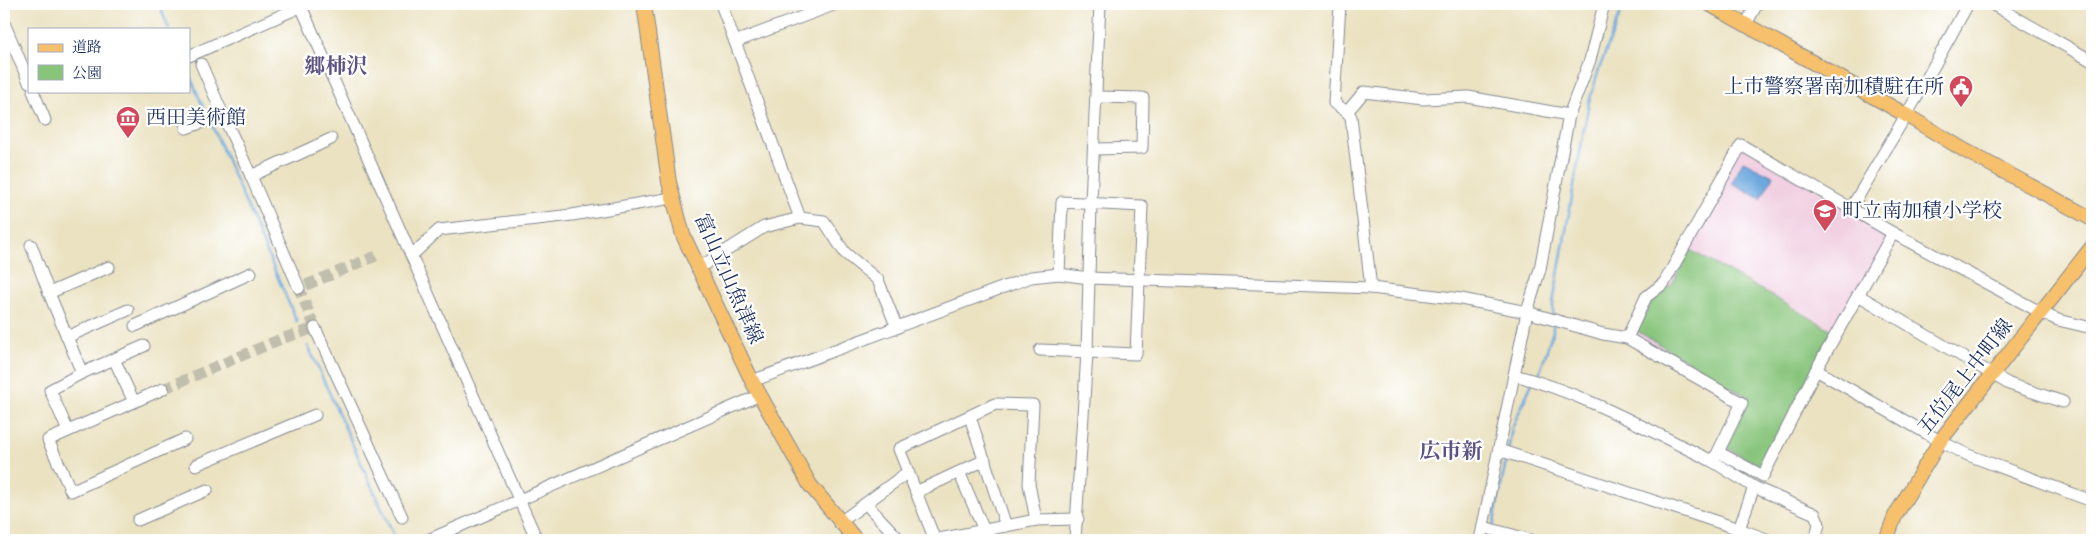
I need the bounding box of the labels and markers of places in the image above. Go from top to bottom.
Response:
public building icon: 上市警察署南加積駐在所 [1948,74,1974,108]
place label: 上市警察署南加積駐在所 [1724,75,1944,100]
museum icon: 西田美術館 [115,105,141,139]
place label: 西田美術館 [146,106,246,131]
school or university icon: 町立南加積小学校 [1812,198,1838,232]
place label: 町立南加積小学校 [1842,199,2002,224]

